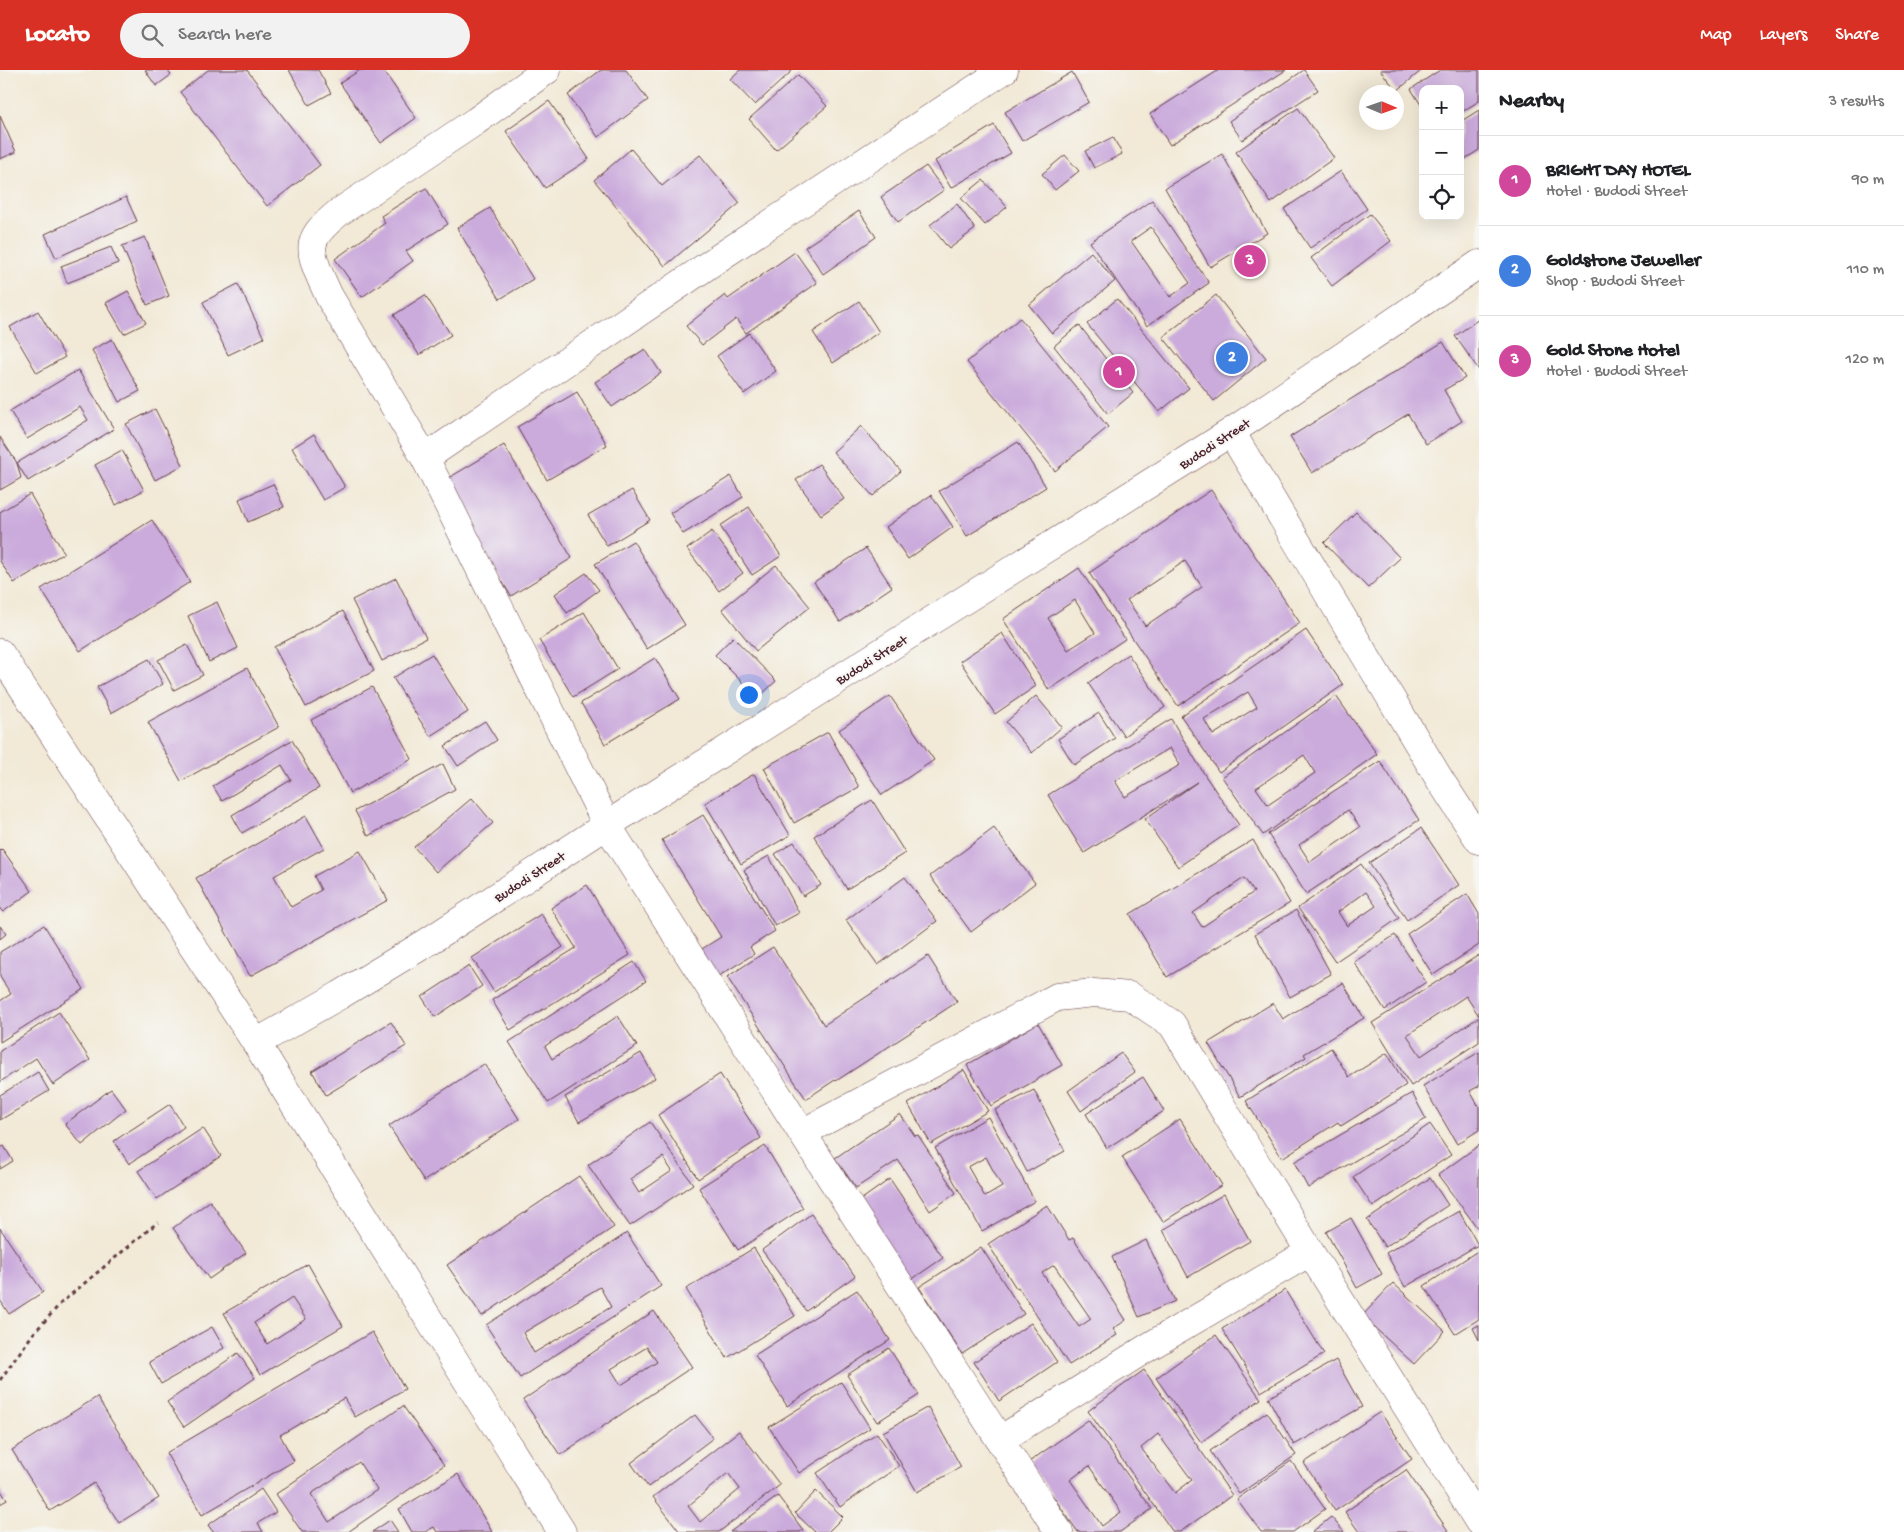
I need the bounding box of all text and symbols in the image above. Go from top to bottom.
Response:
search box [120,13,470,58]
text: Locato [25,21,90,50]
icon: search [138,21,166,49]
text: Search here [178,24,272,47]
text: Map [1700,25,1732,46]
text: Layers [1760,25,1807,46]
text: Share [1835,25,1879,46]
north arrow [1359,85,1404,130]
map controls [1419,85,1464,220]
button: + [1419,85,1464,130]
text: Nearby [1499,90,1564,115]
text: 3 results [1829,93,1884,112]
button: − [1419,130,1464,175]
text: BRIGHT DAY HOTEL [1546,160,1690,183]
text: 1 [1512,171,1518,190]
text: 90 m [1852,171,1884,190]
button: locate [1419,175,1464,220]
text: Hotel · Budodi Street [1546,183,1687,202]
pin: 3 [1234,242,1266,280]
text: Goldstone Jeweller [1546,250,1700,273]
text: 2 [1511,261,1519,280]
text: 110 m [1847,261,1884,280]
text: Shop · Budodi Street [1546,273,1683,292]
pin: 2 [1216,339,1248,377]
text: Gold Stone Hotel [1546,340,1680,363]
text: 3 [1511,351,1519,370]
text: 120 m [1845,351,1884,370]
pin: 1 [1103,353,1135,391]
text: Hotel · Budodi Street [1546,363,1687,382]
street label: Budodi Street [1176,415,1255,475]
street label: Budodi Street [833,632,912,690]
your location [736,682,762,708]
street label: Budodi Street [491,848,570,908]

